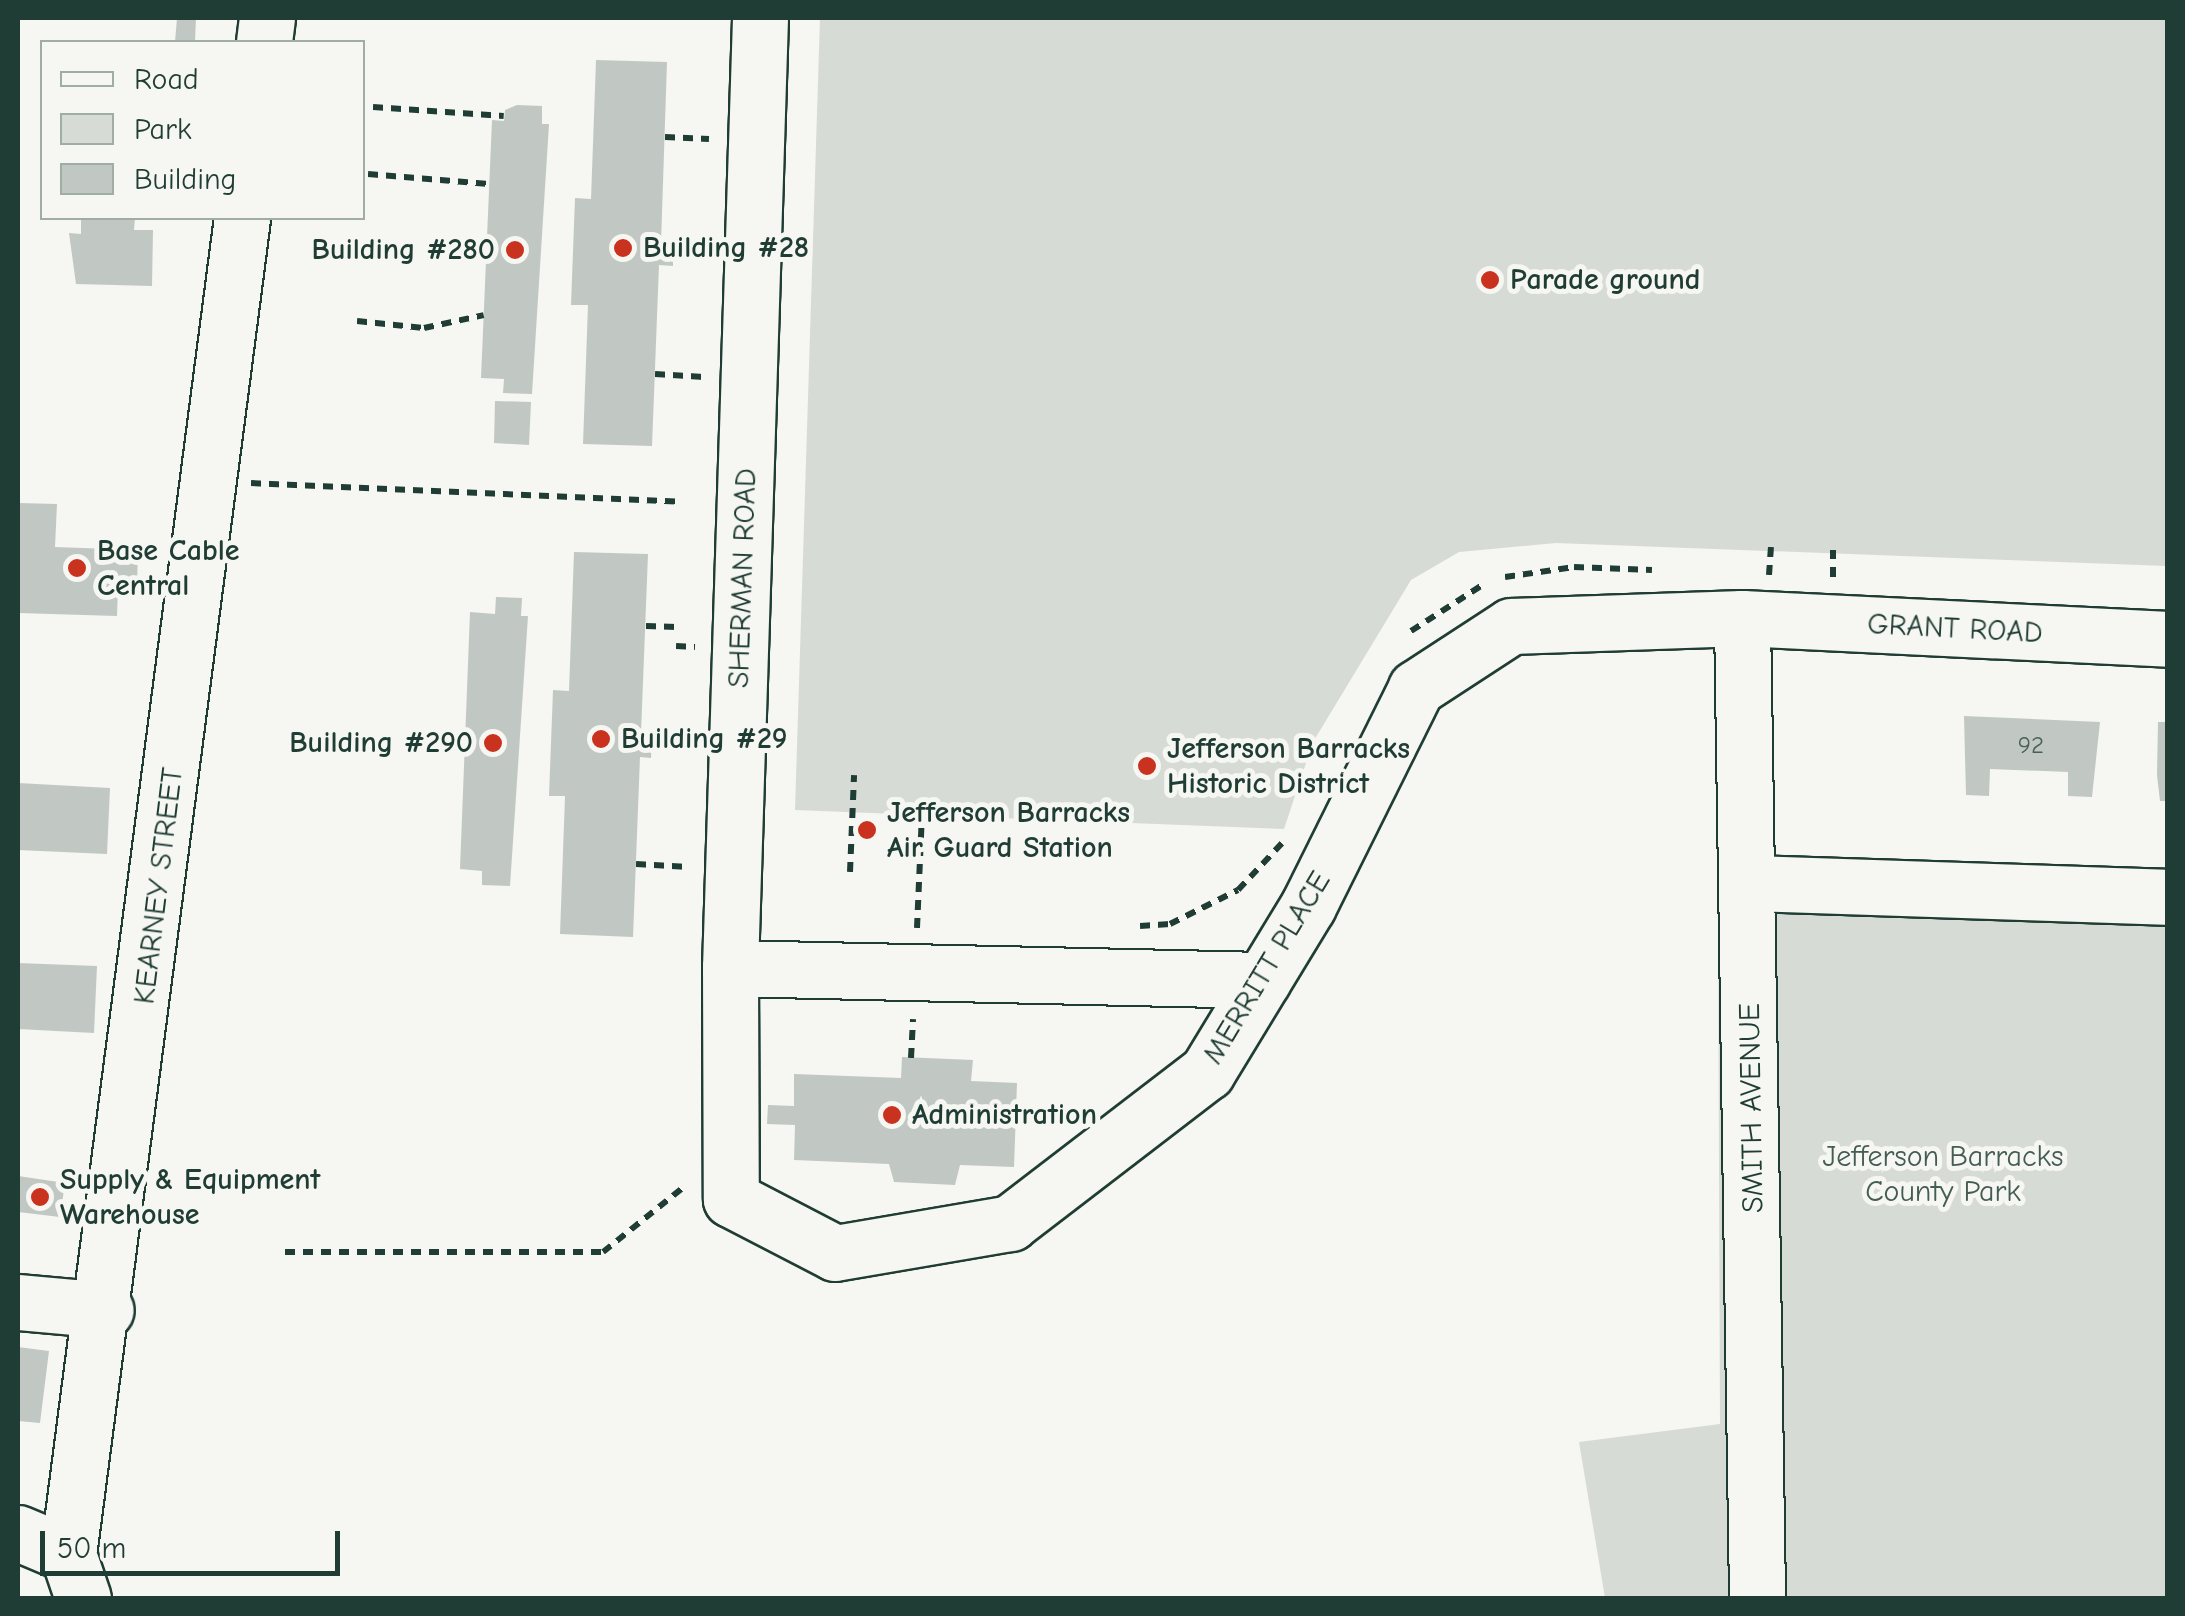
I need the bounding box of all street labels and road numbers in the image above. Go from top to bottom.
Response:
street label: SHERMAN ROAD [721,467,765,689]
street label: GRANT ROAD [1866,606,2044,652]
street label: KEARNEY STREET [127,766,191,1006]
street label: MERRITT PLACE [1195,865,1339,1071]
street label: SMITH AVENUE [1732,1003,1772,1213]

